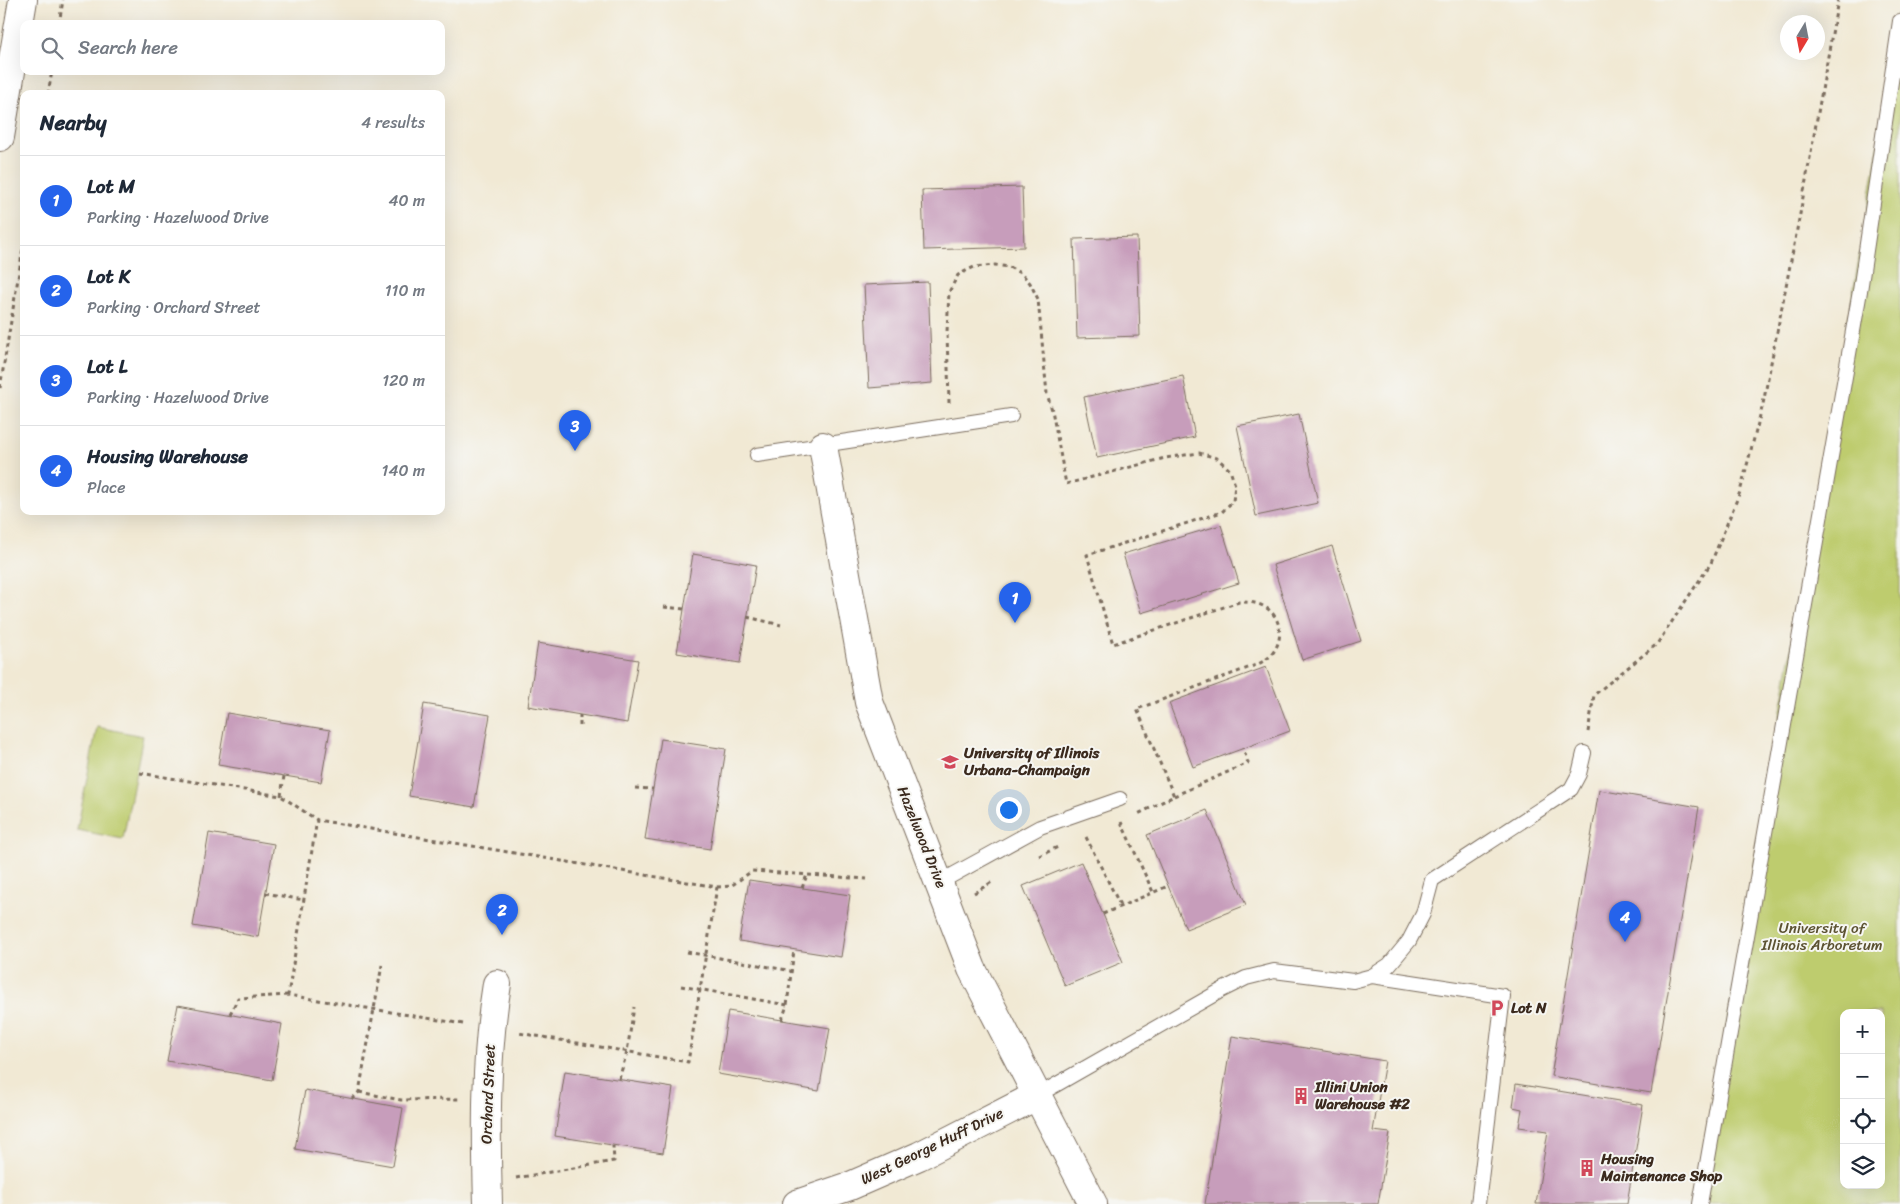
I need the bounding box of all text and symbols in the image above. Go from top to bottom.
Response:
north arrow [1780,15,1825,60]
search box [20,20,445,75]
text: Search here [78,31,178,64]
icon: search [38,34,66,62]
text: Nearby [40,104,106,142]
text: 4 results [361,108,425,137]
text: Lot M [87,170,135,203]
text: 1 [53,186,59,215]
text: 40 m [388,186,425,215]
text: Parking · Hazelwood Drive [87,203,269,232]
text: Lot K [87,260,130,293]
text: 2 [51,276,61,305]
text: 110 m [385,276,425,305]
text: Parking · Orchard Street [87,293,261,322]
text: Lot L [87,350,127,383]
text: 3 [52,366,60,395]
text: 120 m [382,366,425,395]
text: Parking · Hazelwood Drive [87,383,269,412]
pin: 3 [559,410,591,451]
text: Housing Warehouse [87,440,248,473]
text: 4 [51,456,61,485]
text: 140 m [382,456,425,485]
text: Place [87,473,126,502]
pin: 1 [999,582,1031,623]
place label: University of Illinois Urbana-Champaign [964,740,1101,783]
school or university icon: University of Illinois Urbana-Champaign [940,752,960,772]
street label: Hazelwood Drive [890,782,954,892]
your location [996,797,1022,823]
pin: 2 [486,894,518,935]
pin: 4 [1609,901,1641,942]
park label: University of Illinois Arboretum [1761,915,1882,958]
place label: Lot N [1511,995,1547,1021]
parking icon: Lot N [1487,998,1507,1018]
map controls [1840,1009,1885,1189]
button: + [1840,1009,1885,1054]
street label: Orchard Street [473,1043,503,1145]
button: − [1840,1054,1885,1099]
place label: Illini Union Warehouse #2 [1314,1074,1410,1117]
building icon: Illini Union Warehouse #2 [1291,1086,1311,1106]
button: locate [1840,1099,1885,1144]
street label: West George Huff Drive [856,1100,1008,1192]
button: layers [1840,1144,1885,1189]
place label: Housing Maintenance Shop [1600,1146,1722,1189]
building icon: Housing Maintenance Shop [1577,1158,1597,1178]

